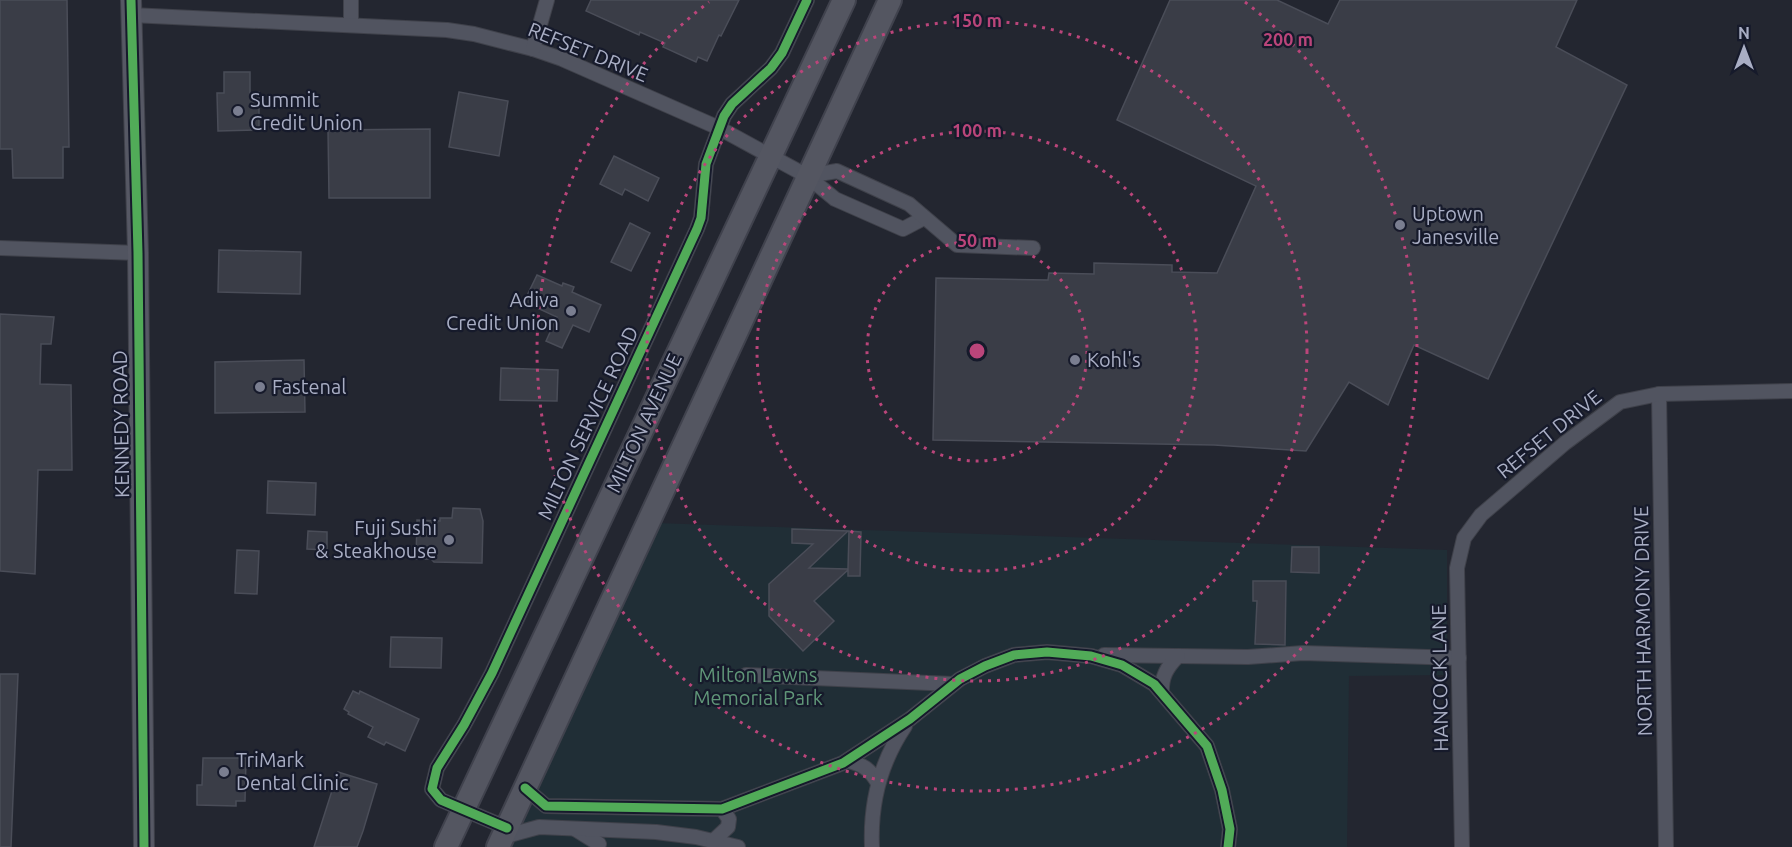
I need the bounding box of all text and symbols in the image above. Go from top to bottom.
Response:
text: 150 m [952,10,1002,30]
street label: REFSET DRIVE [525,17,651,86]
north arrow [1714,18,1774,78]
text: N [1738,24,1750,42]
text: 200 m [1263,29,1313,49]
place label: Summit Credit Union [250,88,363,134]
marker: Summit Credit Union [231,104,245,118]
text: 100 m [952,120,1002,140]
place label: Uptown Janesville [1412,202,1499,248]
marker: Uptown Janesville [1393,218,1407,232]
text: 50 m [957,230,997,250]
place label: Adiva Credit Union [446,288,559,334]
marker: Adiva Credit Union [564,304,578,318]
street label: MILTON SERVICE ROAD [533,322,643,523]
centre of rings [967,341,987,361]
place label: Kohl's [1087,348,1141,371]
street label: KENNEDY ROAD [108,350,133,498]
street label: MILTON AVENUE [601,350,686,496]
marker: Kohl's [1068,353,1082,367]
place label: Fastenal [272,375,347,398]
marker: Fastenal [253,380,267,394]
street label: REFSET DRIVE [1492,385,1605,483]
street label: NORTH HARMONY DRIVE [1629,506,1656,736]
place label: Fuji Sushi & Steakhouse [315,516,437,562]
marker: Fuji Sushi & Steakhouse [442,533,456,547]
street label: HANCOCK LANE [1427,604,1452,752]
park label: Milton Lawns Memorial Park [693,663,823,709]
place label: TriMark Dental Clinic [236,748,348,794]
marker: TriMark Dental Clinic [217,765,231,779]

